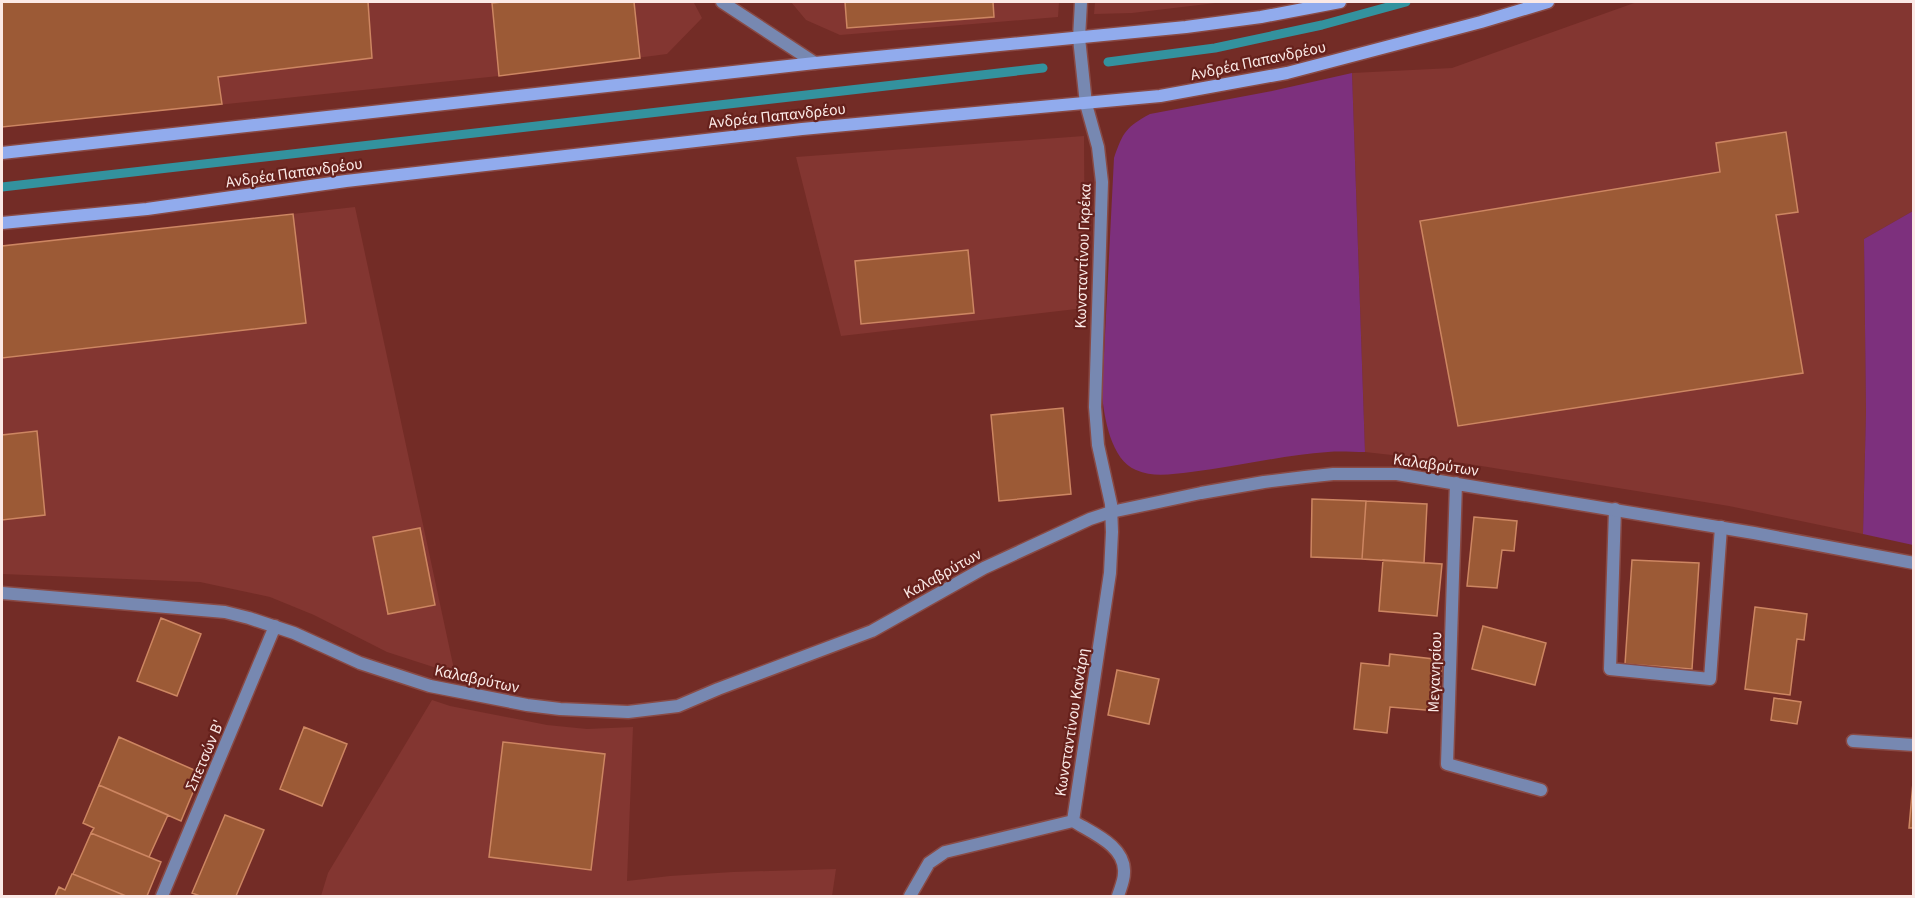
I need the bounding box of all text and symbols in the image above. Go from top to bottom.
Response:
street label: Ανδρέα Παπανδρέου [1189,36,1328,86]
street label: Ανδρέα Παπανδρέου [707,98,847,134]
street label: Ανδρέα Παπανδρέου [224,153,364,193]
street label: Κωνσταντίνου Γκρέκα [1069,183,1097,329]
street label: Καλαβρύτων [1392,448,1480,482]
street label: Καλαβρύτων [899,543,986,604]
street label: Μεγανησίου [1423,631,1447,713]
street label: Κωνσταντίνου Κανάρη [1049,646,1095,798]
street label: Καλαβρύτων [432,659,522,699]
street label: Σπετσών Β' [180,716,230,794]

